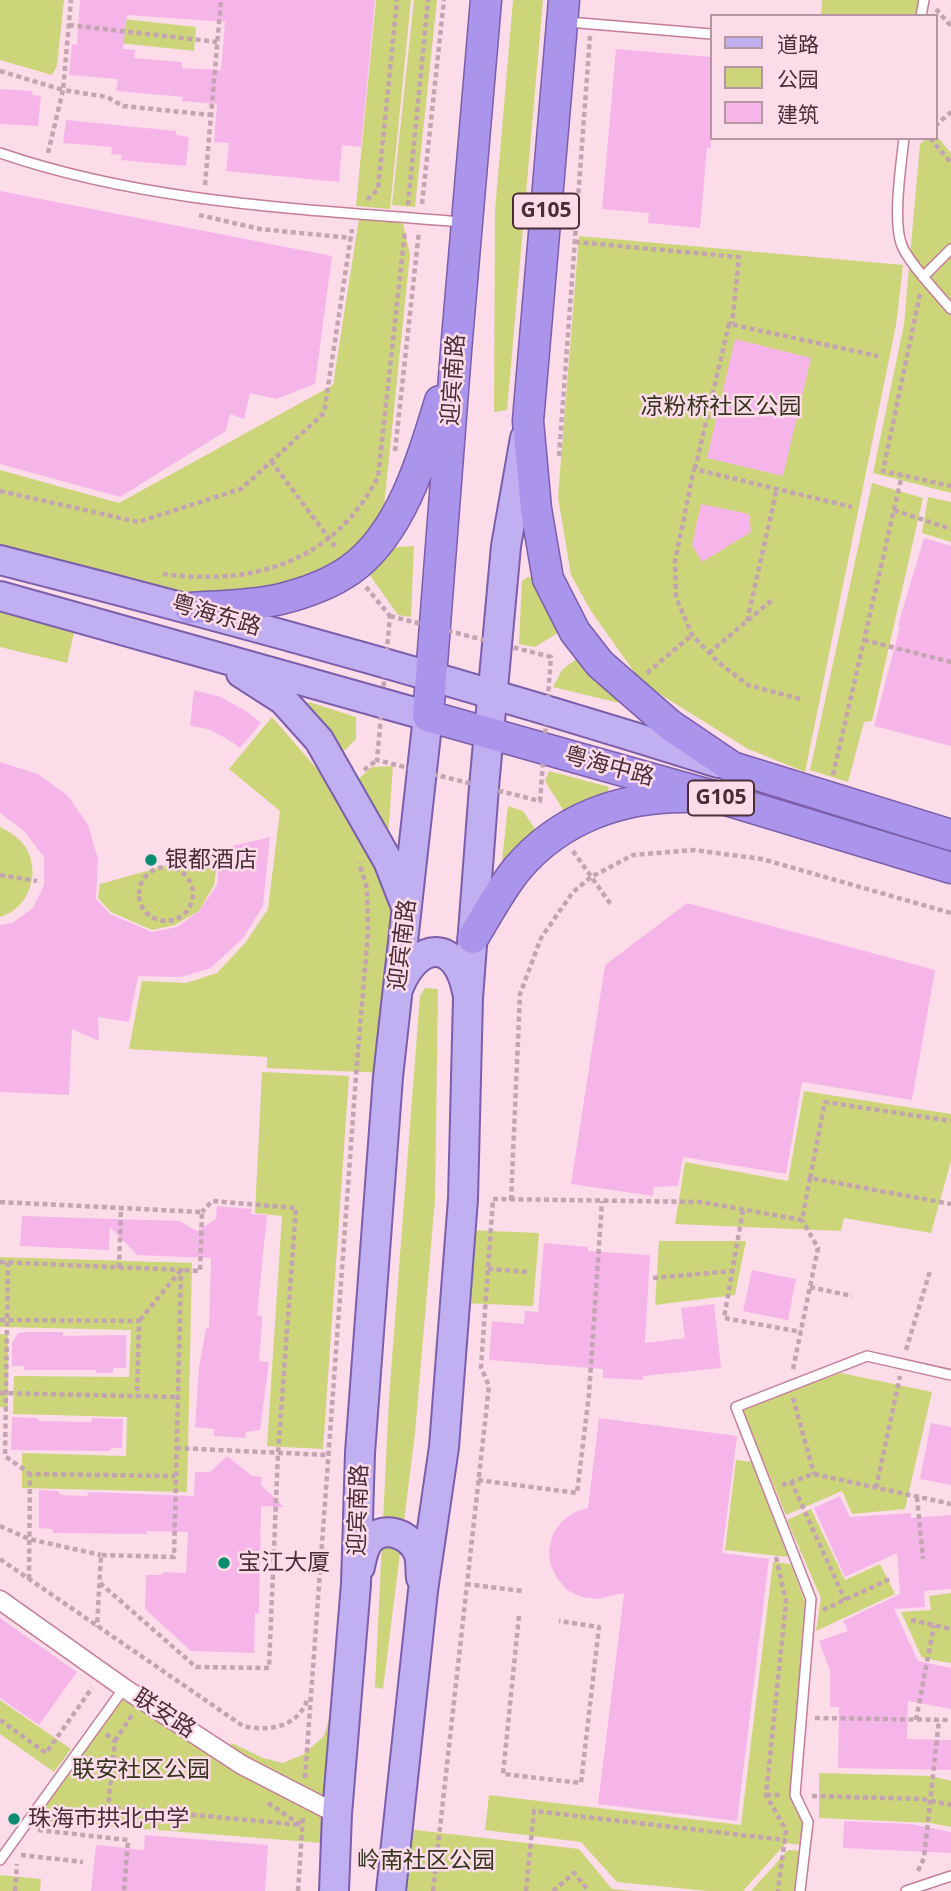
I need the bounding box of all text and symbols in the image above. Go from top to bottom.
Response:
legend [710,14,937,140]
text: 道路 [777,30,819,58]
text: 公园 [777,65,819,93]
text: 建筑 [777,100,819,128]
road number: G105 [513,194,579,228]
street label: 迎宾南路 [437,333,471,427]
park label: 凉粉桥社区公园 [641,393,801,421]
street label: 粤海东路 [168,590,264,642]
street label: 粤海中路 [561,742,657,792]
road number: G105 [688,780,754,816]
place label: 银都酒店 [165,846,257,874]
marker: 银都酒店 [143,852,159,868]
street label: 迎宾南路 [384,898,422,992]
street label: 迎宾南路 [344,1464,374,1556]
place label: 宝江大厦 [238,1549,330,1577]
marker: 宝江大厦 [216,1555,232,1571]
street label: 联安路 [128,1684,200,1744]
park label: 联安社区公园 [72,1756,210,1784]
place label: 珠海市拱北中学 [28,1805,189,1833]
marker: 珠海市拱北中学 [6,1811,22,1827]
park label: 岭南社区公园 [357,1847,495,1875]

